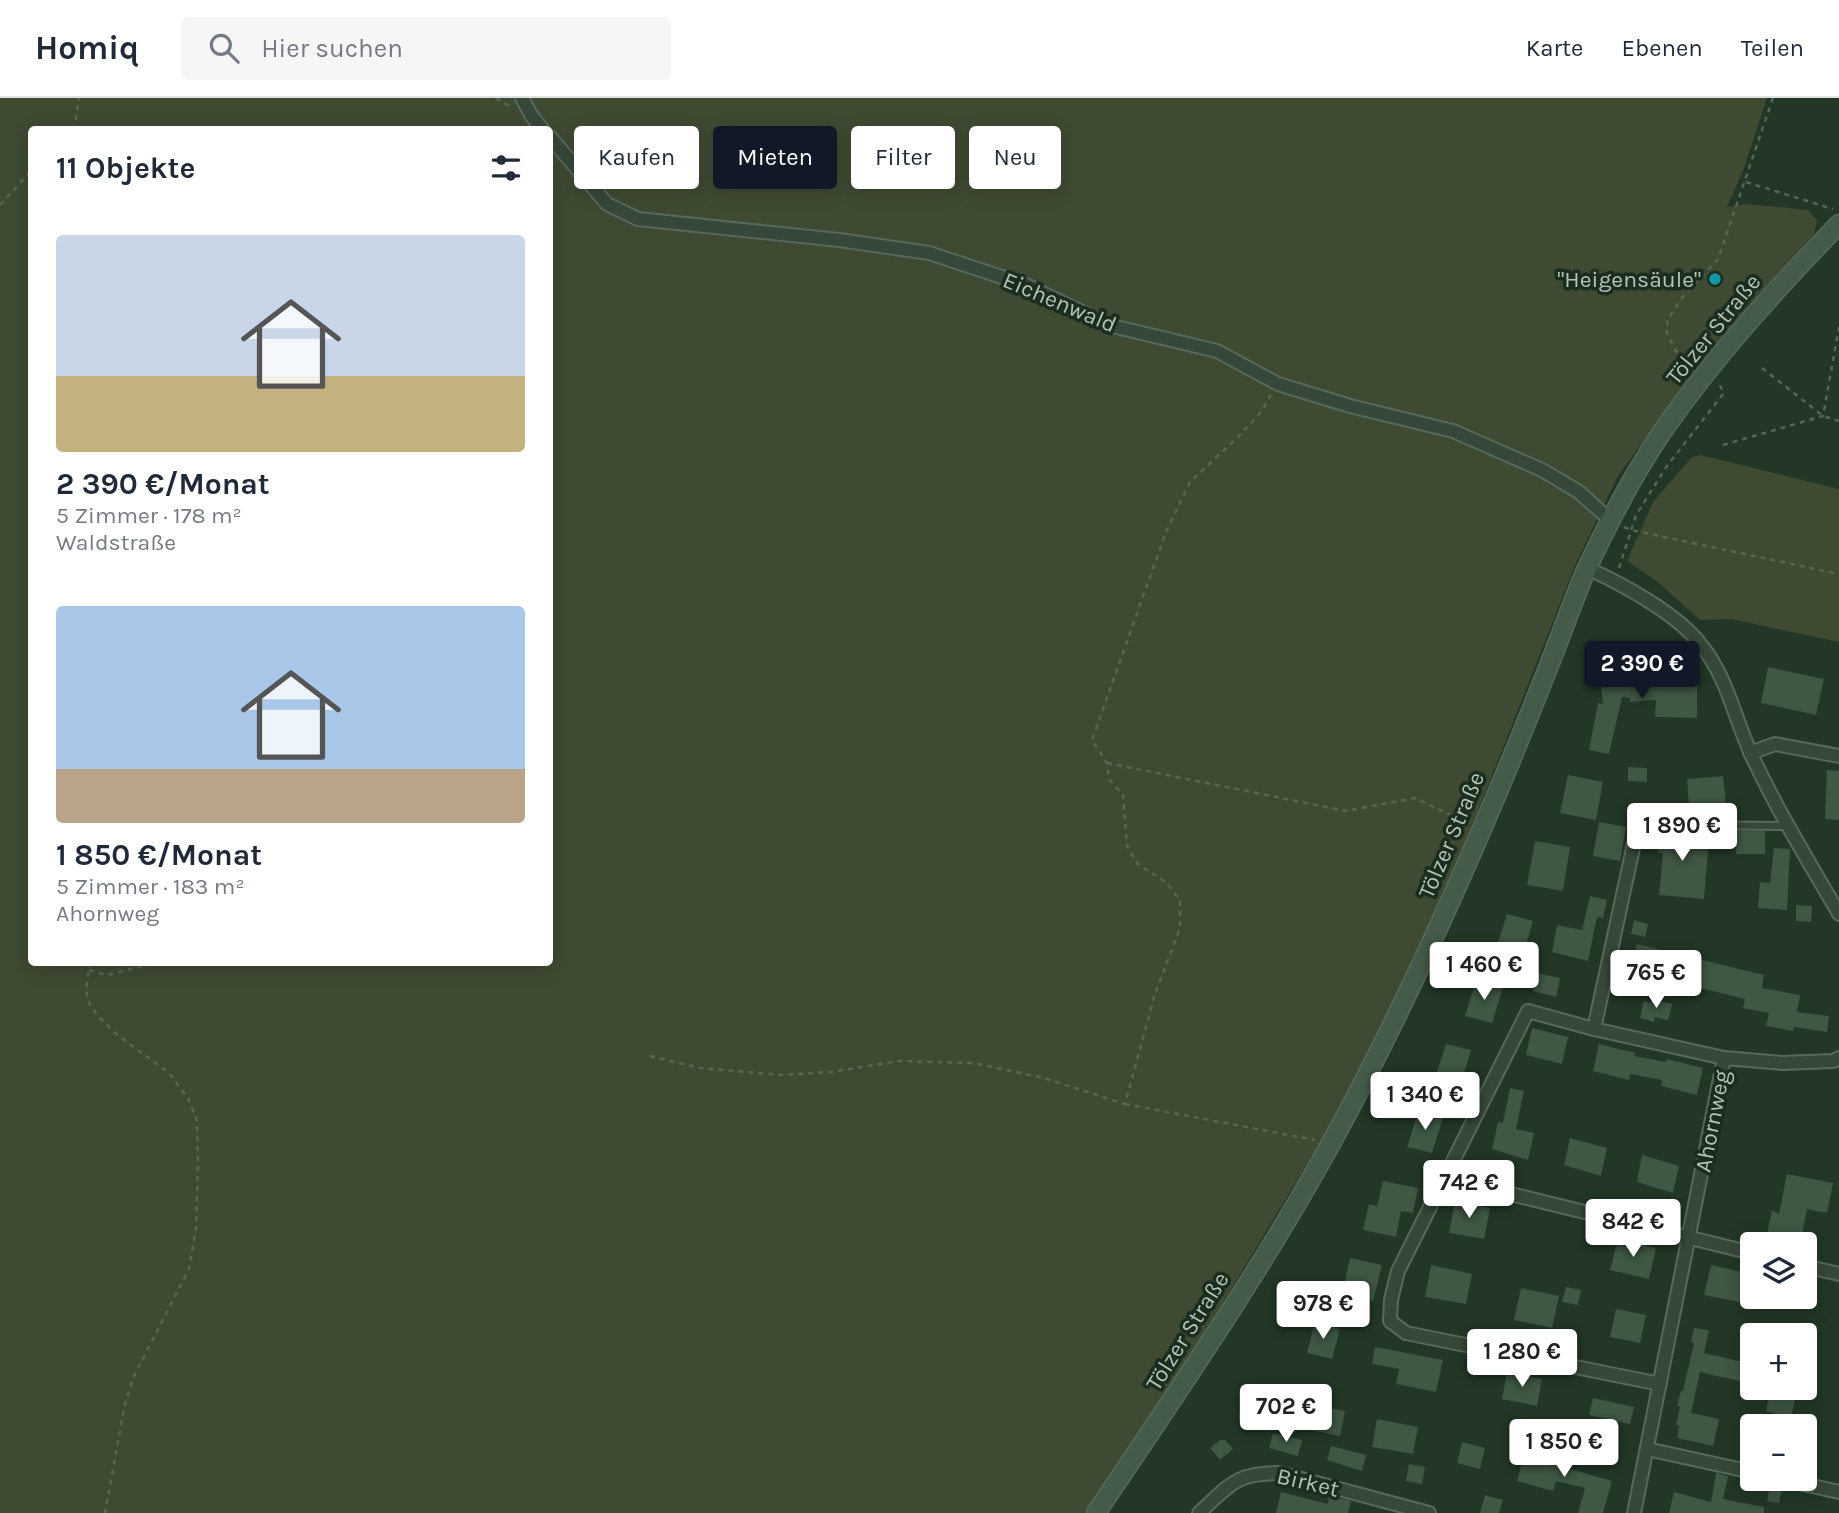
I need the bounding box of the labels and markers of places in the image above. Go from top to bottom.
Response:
place label: "Heigensäule" [1557,266,1701,293]
marker: "Heigensäule" [1707,271,1723,287]
pin: 2 390 € [1577,642,1707,701]
pin: 1 890 € [1617,804,1747,863]
pin: 1 460 € [1419,942,1549,1002]
pin: 765 € [1607,950,1705,1010]
pin: 1 340 € [1360,1072,1490,1132]
pin: 742 € [1420,1160,1518,1220]
pin: 842 € [1584,1200,1682,1259]
pin: 978 € [1274,1282,1372,1341]
pin: 1 280 € [1457,1330,1587,1389]
pin: 702 € [1237,1384,1335,1444]
pin: 1 850 € [1499,1420,1629,1479]

